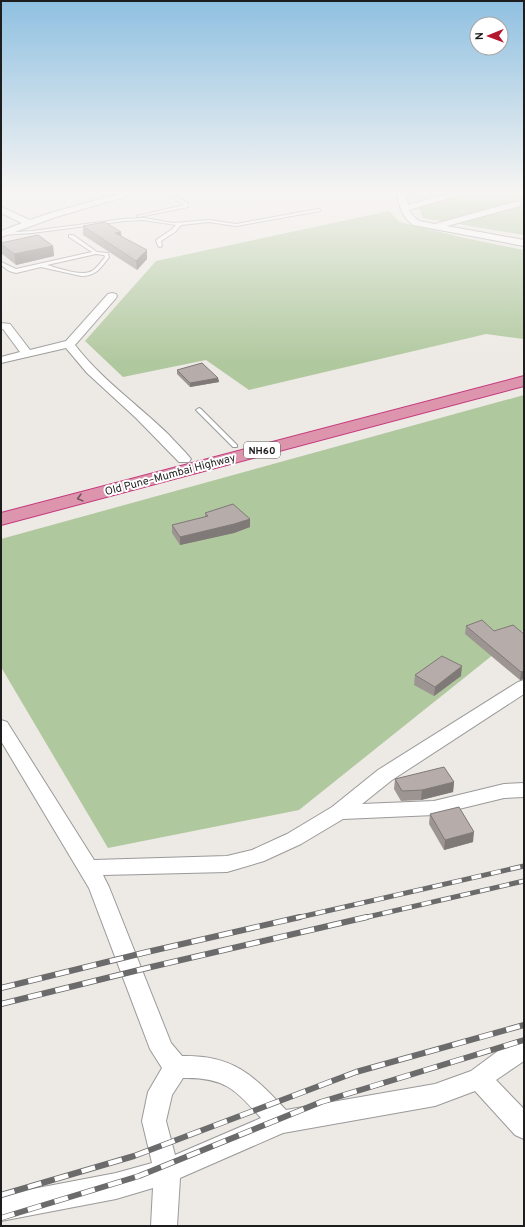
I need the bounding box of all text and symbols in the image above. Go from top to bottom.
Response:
north arrow [469,16,509,56]
text: N [473,32,487,40]
road number: NH60 [244,442,280,458]
street label: Old Pune–Mumbai Highway [103,451,237,499]
one-way arrow [77,493,84,502]

